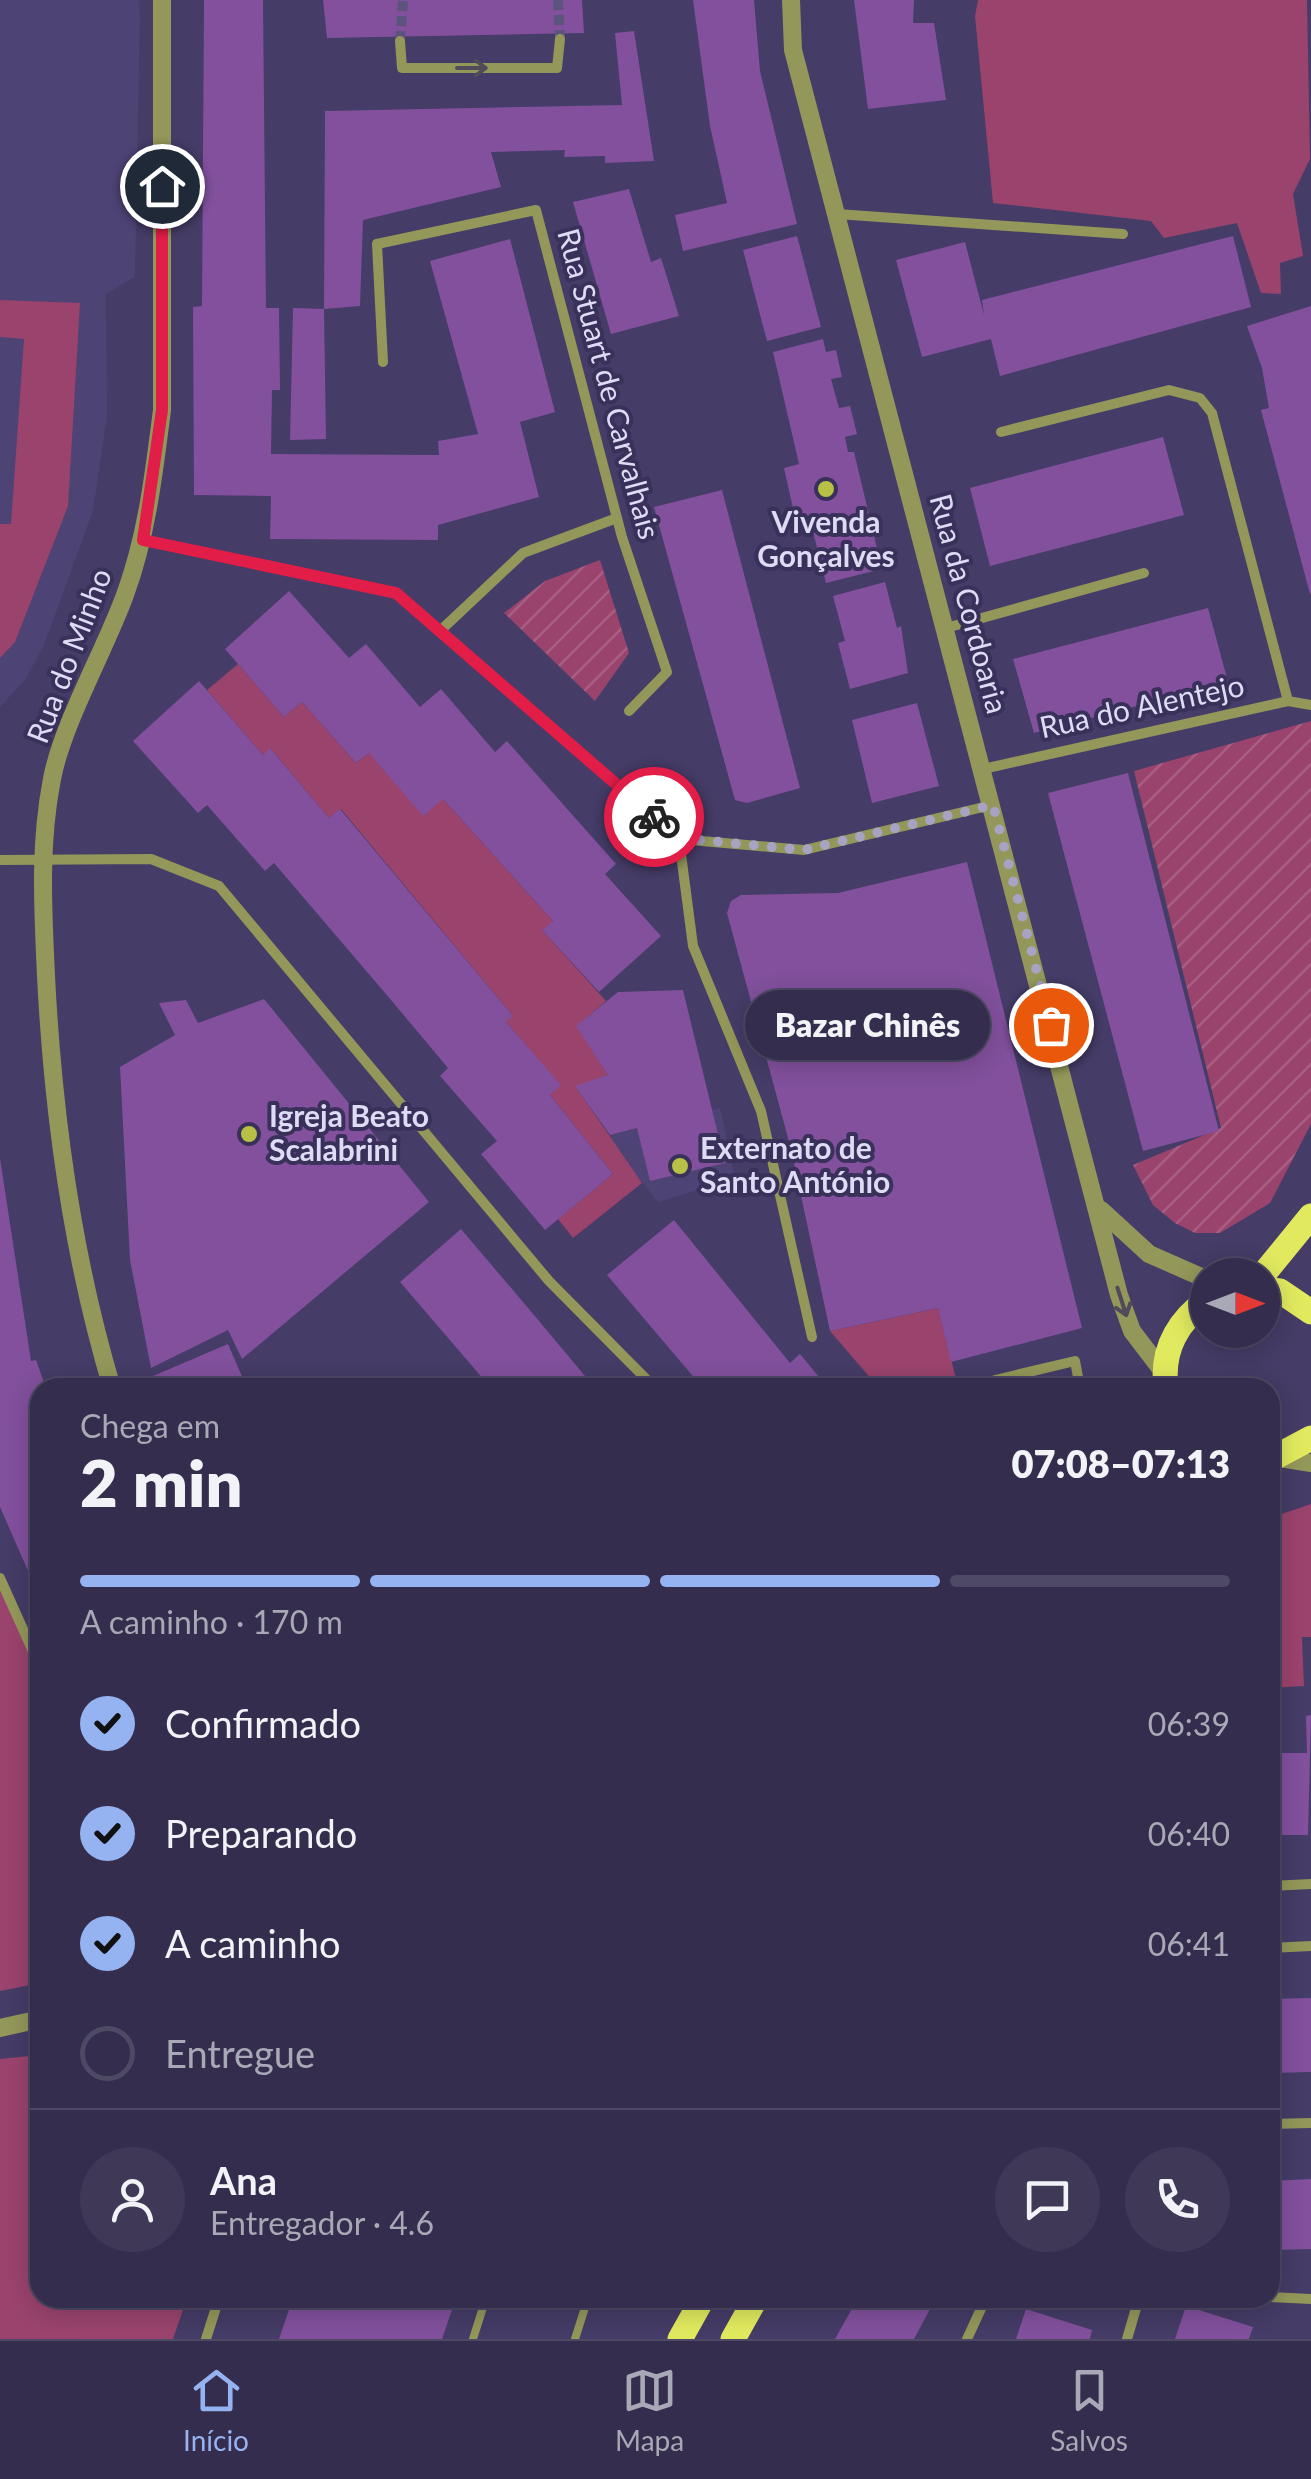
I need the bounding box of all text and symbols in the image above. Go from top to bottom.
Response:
one-way arrow [456,58,488,78]
pin [120,144,205,229]
icon: home [135,159,190,214]
street label: Rua Stuart de Carvalhais [551,224,669,543]
marker: Vivenda Gonçalves [815,478,837,500]
street label: Rua da Cordoaria [923,490,1017,717]
place label: Vivenda Gonçalves [757,503,895,573]
street label: Rua do Minho [18,563,118,748]
street label: Rua do Alentejo [1036,666,1247,744]
courier [604,767,704,867]
icon: bike [627,790,682,845]
pin [1009,983,1094,1068]
callout: Bazar Chinês [746,990,991,1060]
icon: bag [1024,998,1079,1053]
text: Bazar Chinês [775,1005,960,1044]
place label: Igreja Beato Scalabrini [269,1097,429,1167]
marker: Igreja Beato Scalabrini [238,1123,260,1145]
place label: Externato de Santo António [700,1129,890,1199]
marker: Externato de Santo António [669,1155,691,1177]
north arrow [1190,1258,1280,1348]
map controls [1190,1258,1280,1348]
one-way arrow [1114,1285,1132,1317]
text: Chega em [80,1406,220,1445]
text: 07:08–07:13 [1011,1440,1230,1486]
text: 2 min [80,1443,242,1521]
text: A caminho · 170 m [80,1602,343,1641]
icon: check [80,1696,135,1751]
text: Confirmado [165,1700,361,1746]
text: 06:39 [1148,1704,1230,1743]
icon: check [80,1806,135,1861]
text: Preparando [165,1810,357,1856]
text: 06:40 [1148,1814,1230,1853]
icon: check [80,1916,135,1971]
text: A caminho [165,1920,341,1966]
text: 06:41 [1148,1924,1230,1963]
text: Entregue [165,2030,315,2076]
button: person [80,2147,185,2252]
button: chat [995,2147,1100,2252]
button: phone [1125,2147,1230,2252]
text: Ana [210,2157,277,2203]
text: Entregador · 4.6 [210,2203,434,2242]
tab: Início [183,2363,249,2457]
tab: Mapa [615,2363,684,2457]
tab: Salvos [1050,2363,1128,2457]

